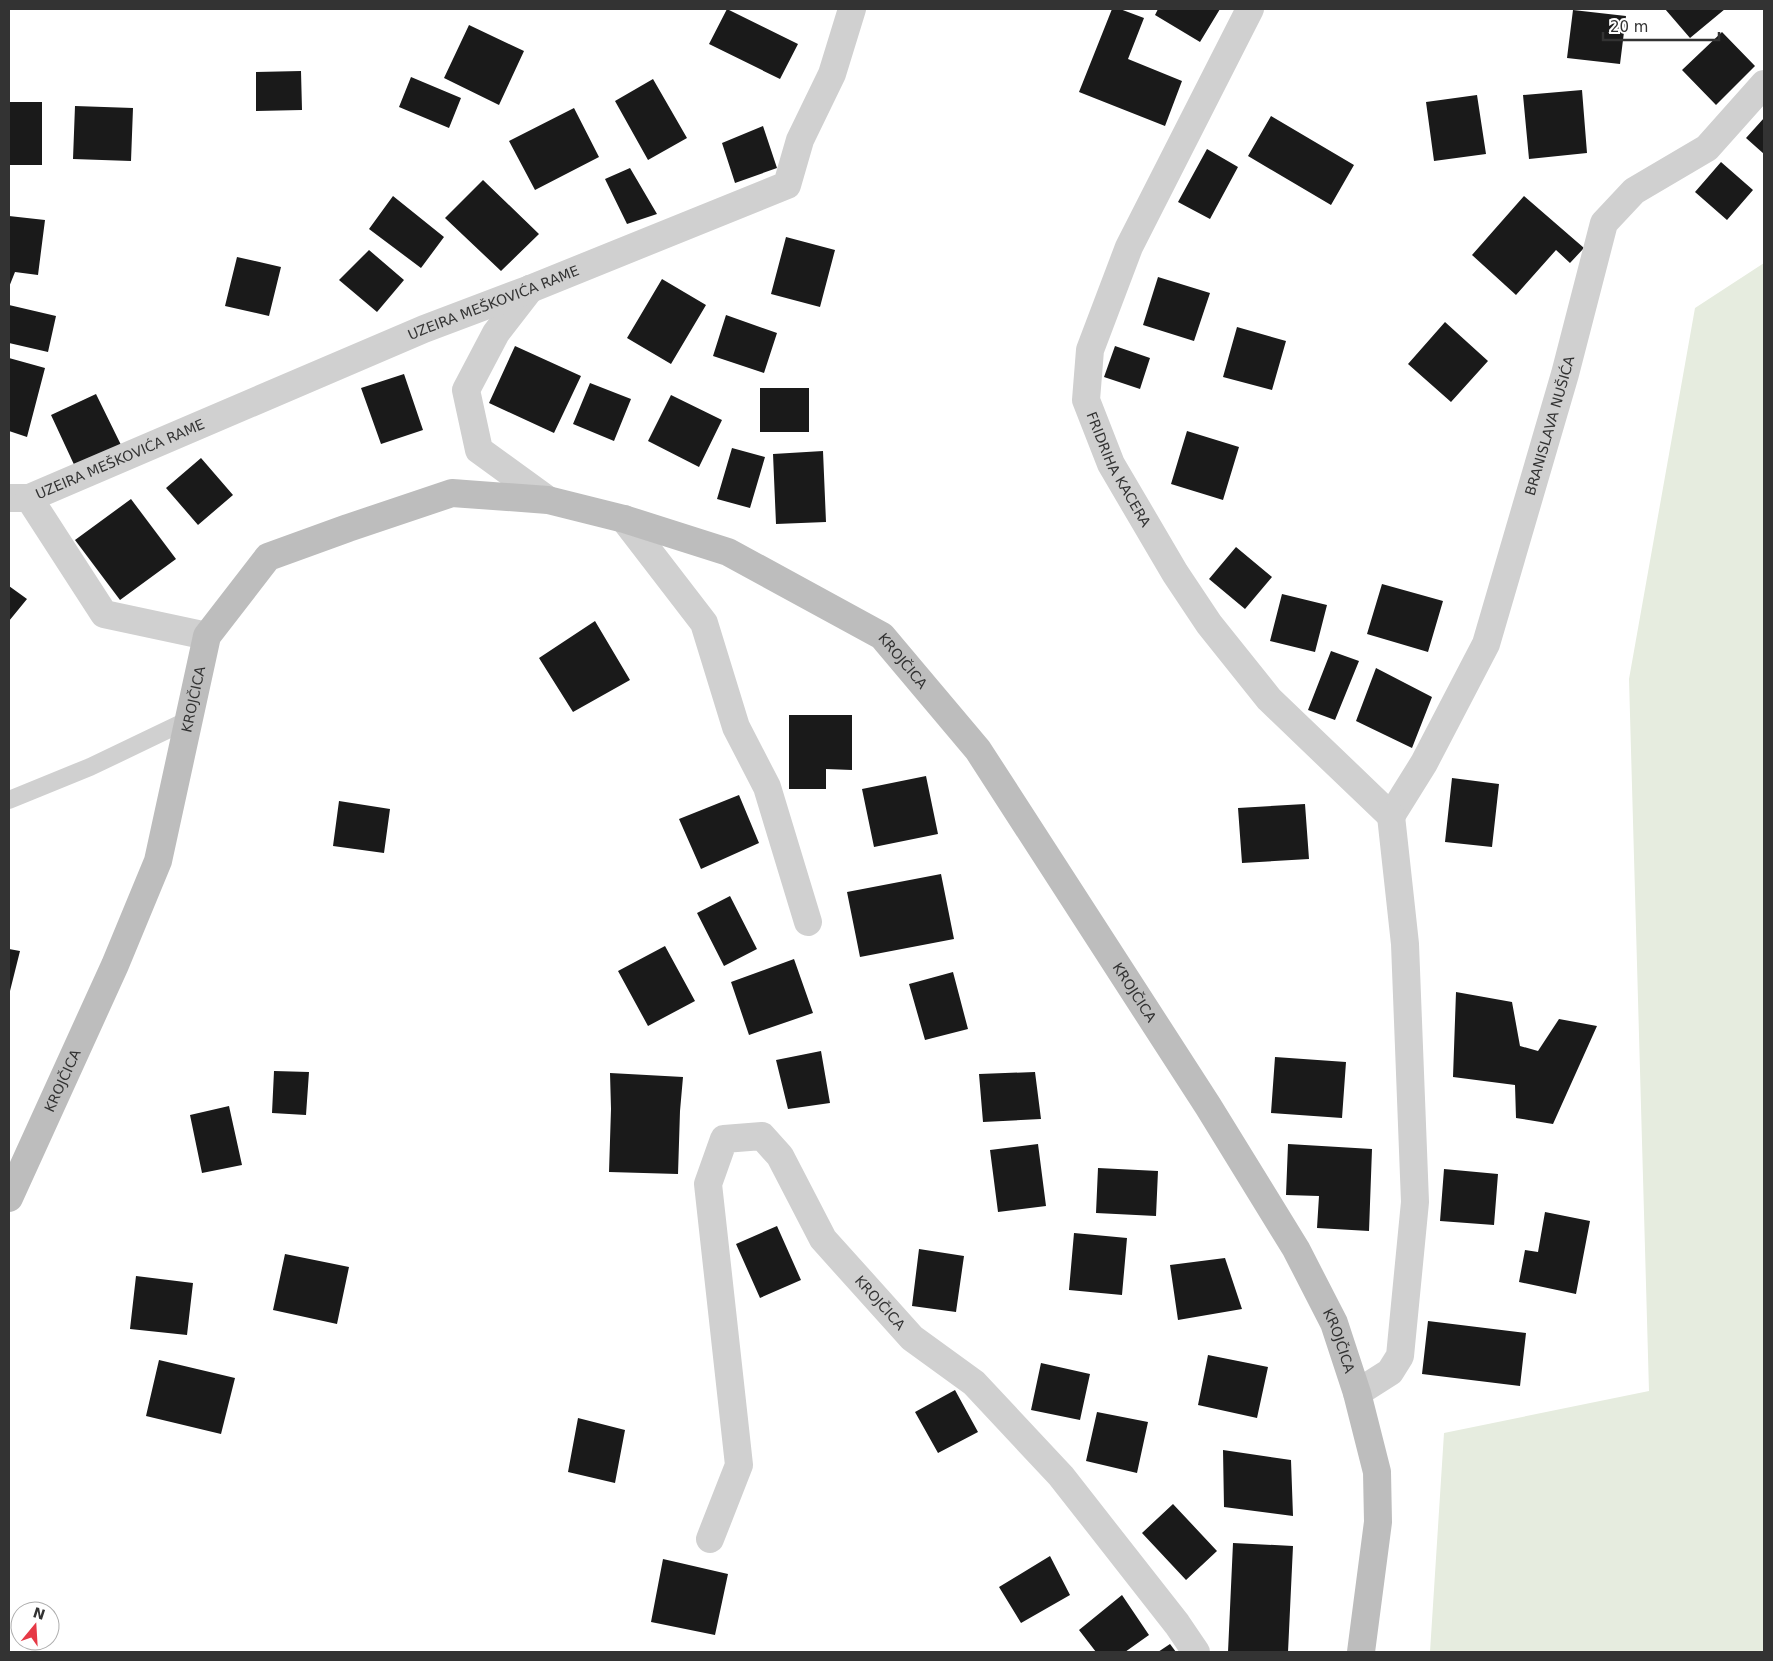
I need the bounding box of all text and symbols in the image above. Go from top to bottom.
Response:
scale bar [1603,10,1719,42]
text: 20 m [1610,18,1648,36]
street label: UZEIRA MEŠKOVIĆA RAME [406,262,581,343]
street label: BRANISLAVA NUŠIĆA [1522,354,1577,497]
street label: FRIDRIHA KACERA [1083,409,1154,530]
street label: UZEIRA MEŠKOVIĆA RAME [33,416,207,502]
street label: KROJČICA [875,630,931,692]
street label: KROJČICA [178,664,208,734]
street label: KROJČICA [1110,960,1160,1025]
street label: KROJČICA [41,1046,84,1115]
street label: KROJČICA [852,1272,909,1333]
street label: KROJČICA [1320,1306,1358,1375]
north arrow [10,1601,60,1651]
text: N [31,1604,47,1623]

